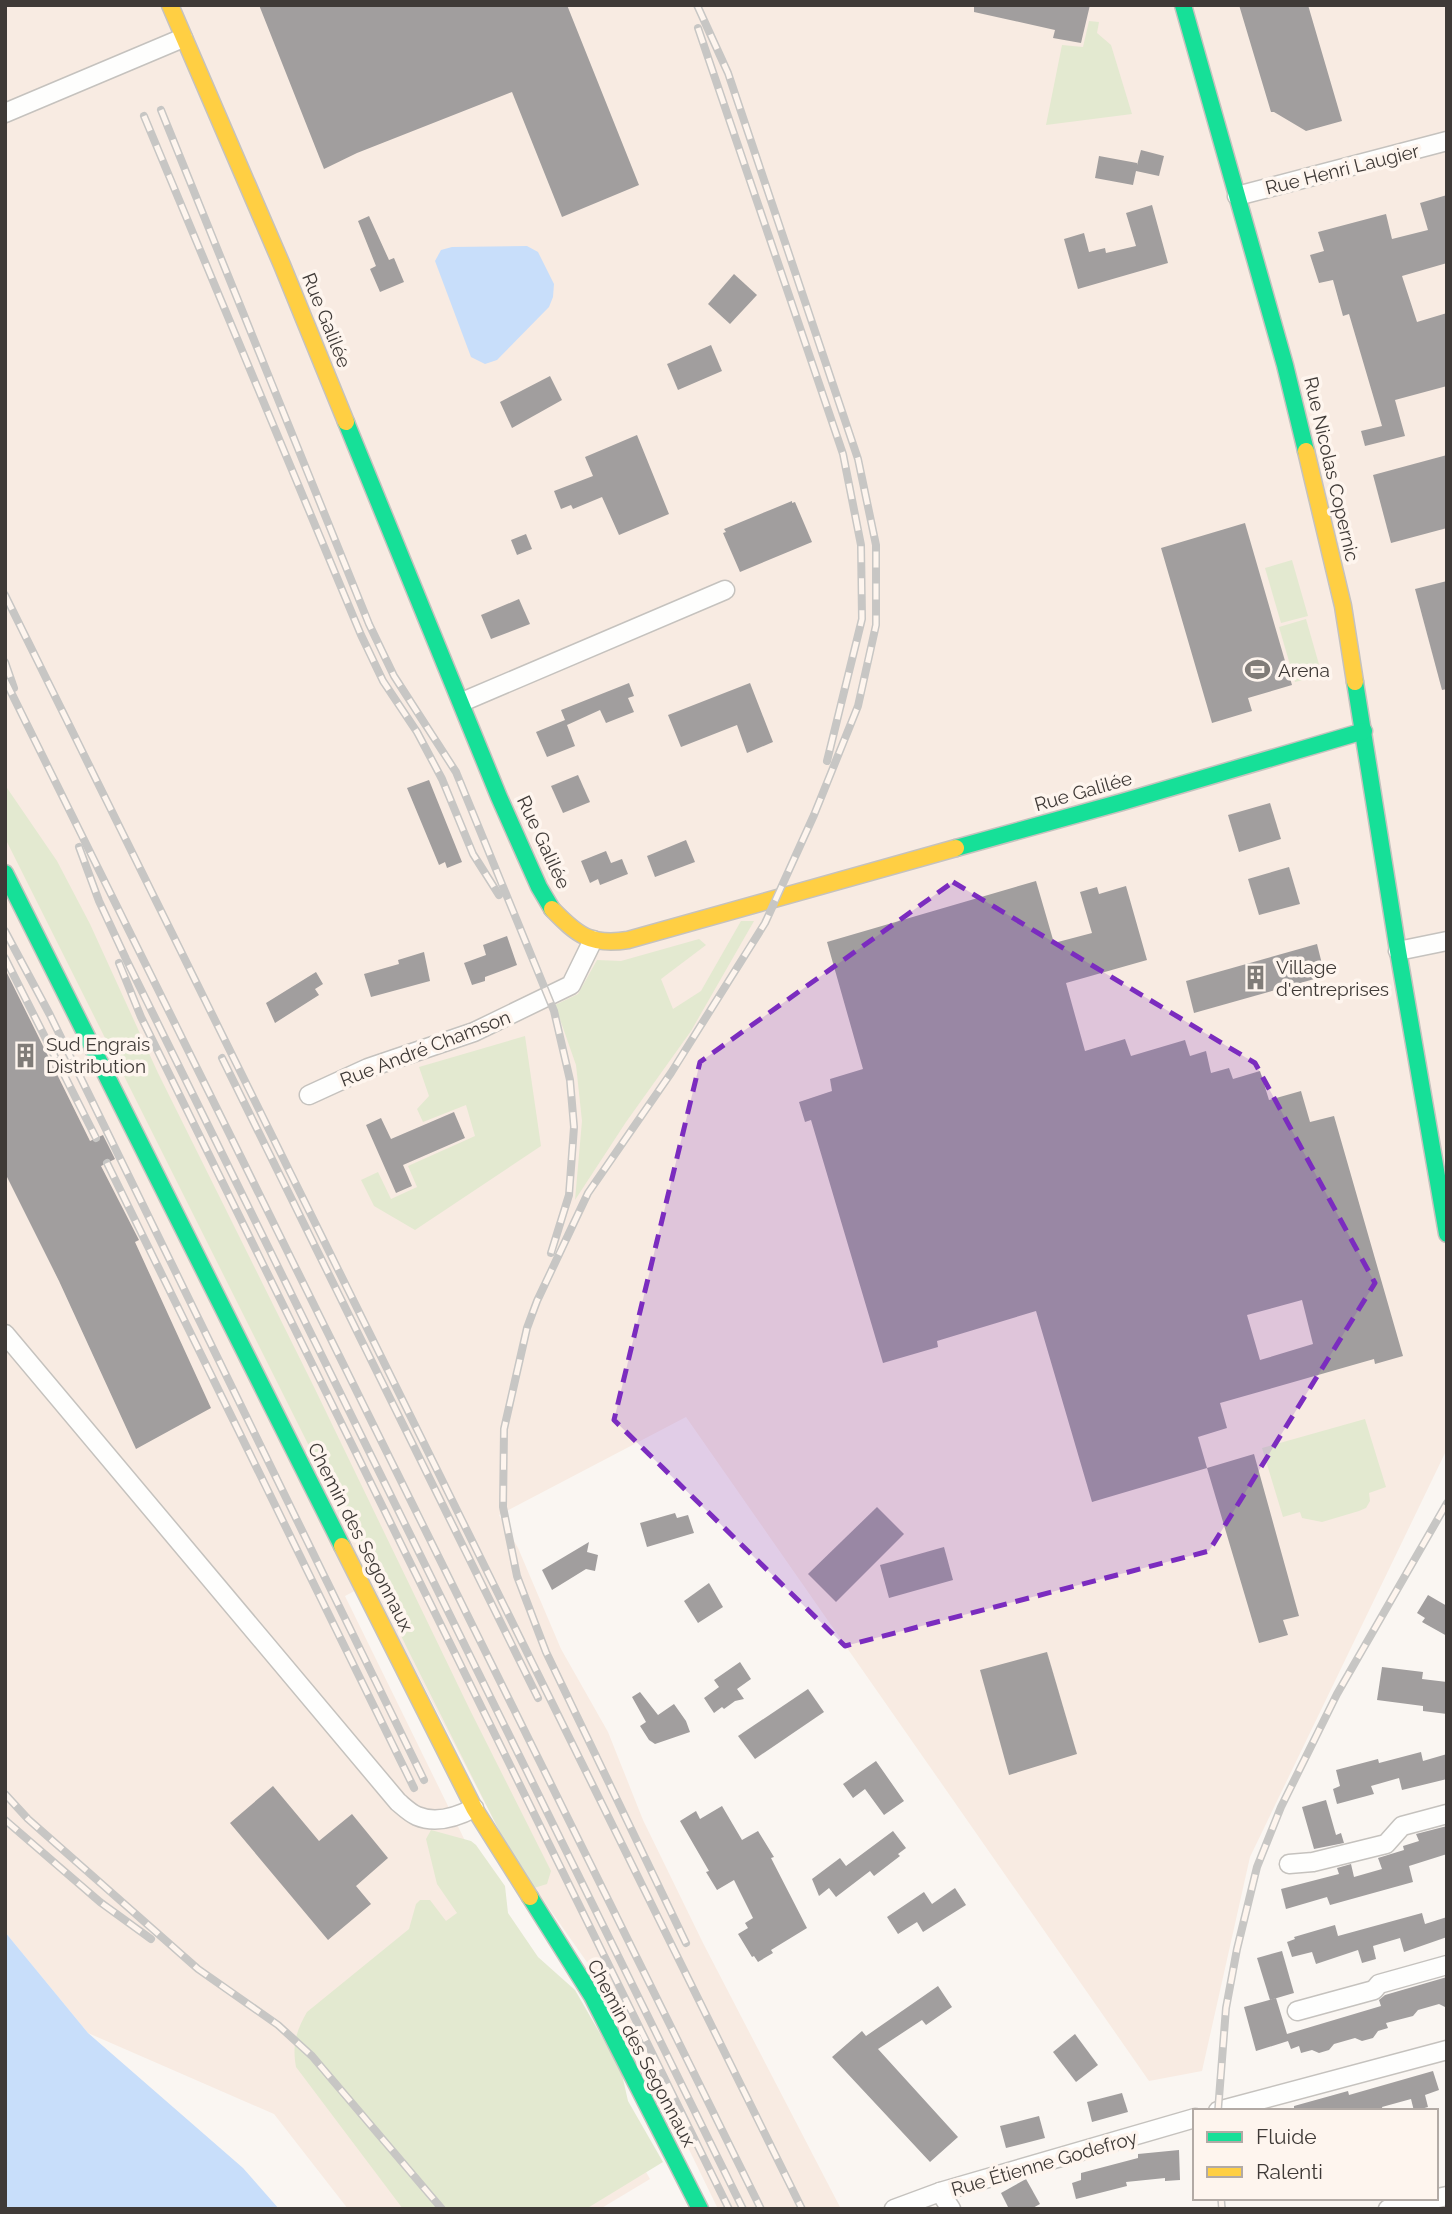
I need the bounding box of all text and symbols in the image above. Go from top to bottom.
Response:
street label: Rue Henri Laugier [1263,139,1421,199]
street label: Rue Galilée [298,269,356,371]
street label: Rue Nicolas Copernic [1300,374,1364,564]
sports icon: Arena [1244,656,1272,684]
place label: Arena [1278,659,1330,681]
street label: Rue Galilée [1032,767,1134,815]
street label: Rue Galilée [513,792,575,892]
place label: Village d'entreprises [1276,956,1389,1000]
building icon: Village d'entreprises [1242,964,1270,992]
street label: Rue André Chamson [337,1005,513,1091]
place label: Sud Engrais Distribution [46,1033,150,1077]
building icon: Sud Engrais Distribution [12,1041,40,1069]
street label: Chemin des Segonnaux [304,1439,418,1635]
street label: Chemin des Segonnaux [583,1956,701,2151]
legend [1193,2109,1438,2200]
text: Fluide [1256,2124,1317,2149]
street label: Rue Étienne Godefroy [948,2126,1140,2200]
text: Ralenti [1256,2159,1323,2184]

